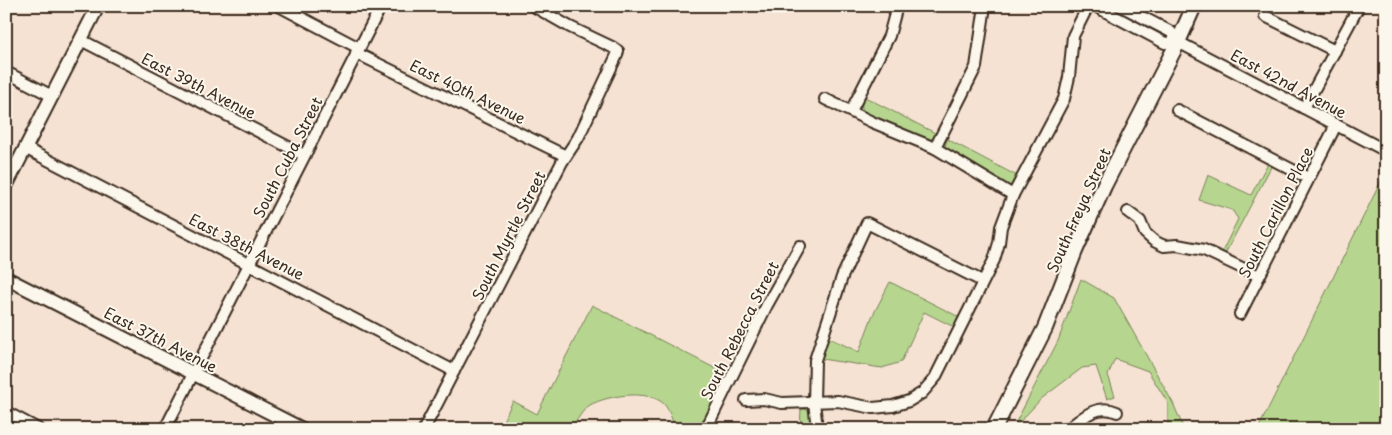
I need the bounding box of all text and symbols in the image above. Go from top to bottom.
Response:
street label: East 42nd Avenue [1227,43,1351,123]
street label: East 39th Avenue [138,46,260,124]
street label: East 40th Avenue [406,53,530,129]
street label: South Cuba Street [247,92,327,222]
street label: South Carillon Place [1232,142,1318,282]
street label: South Freya Street [1040,144,1116,276]
street label: South Myrtle Street [465,166,551,304]
street label: East 38th Avenue [185,207,309,285]
street label: South Rebecca Street [694,257,784,403]
street label: East 37th Avenue [100,301,222,377]

